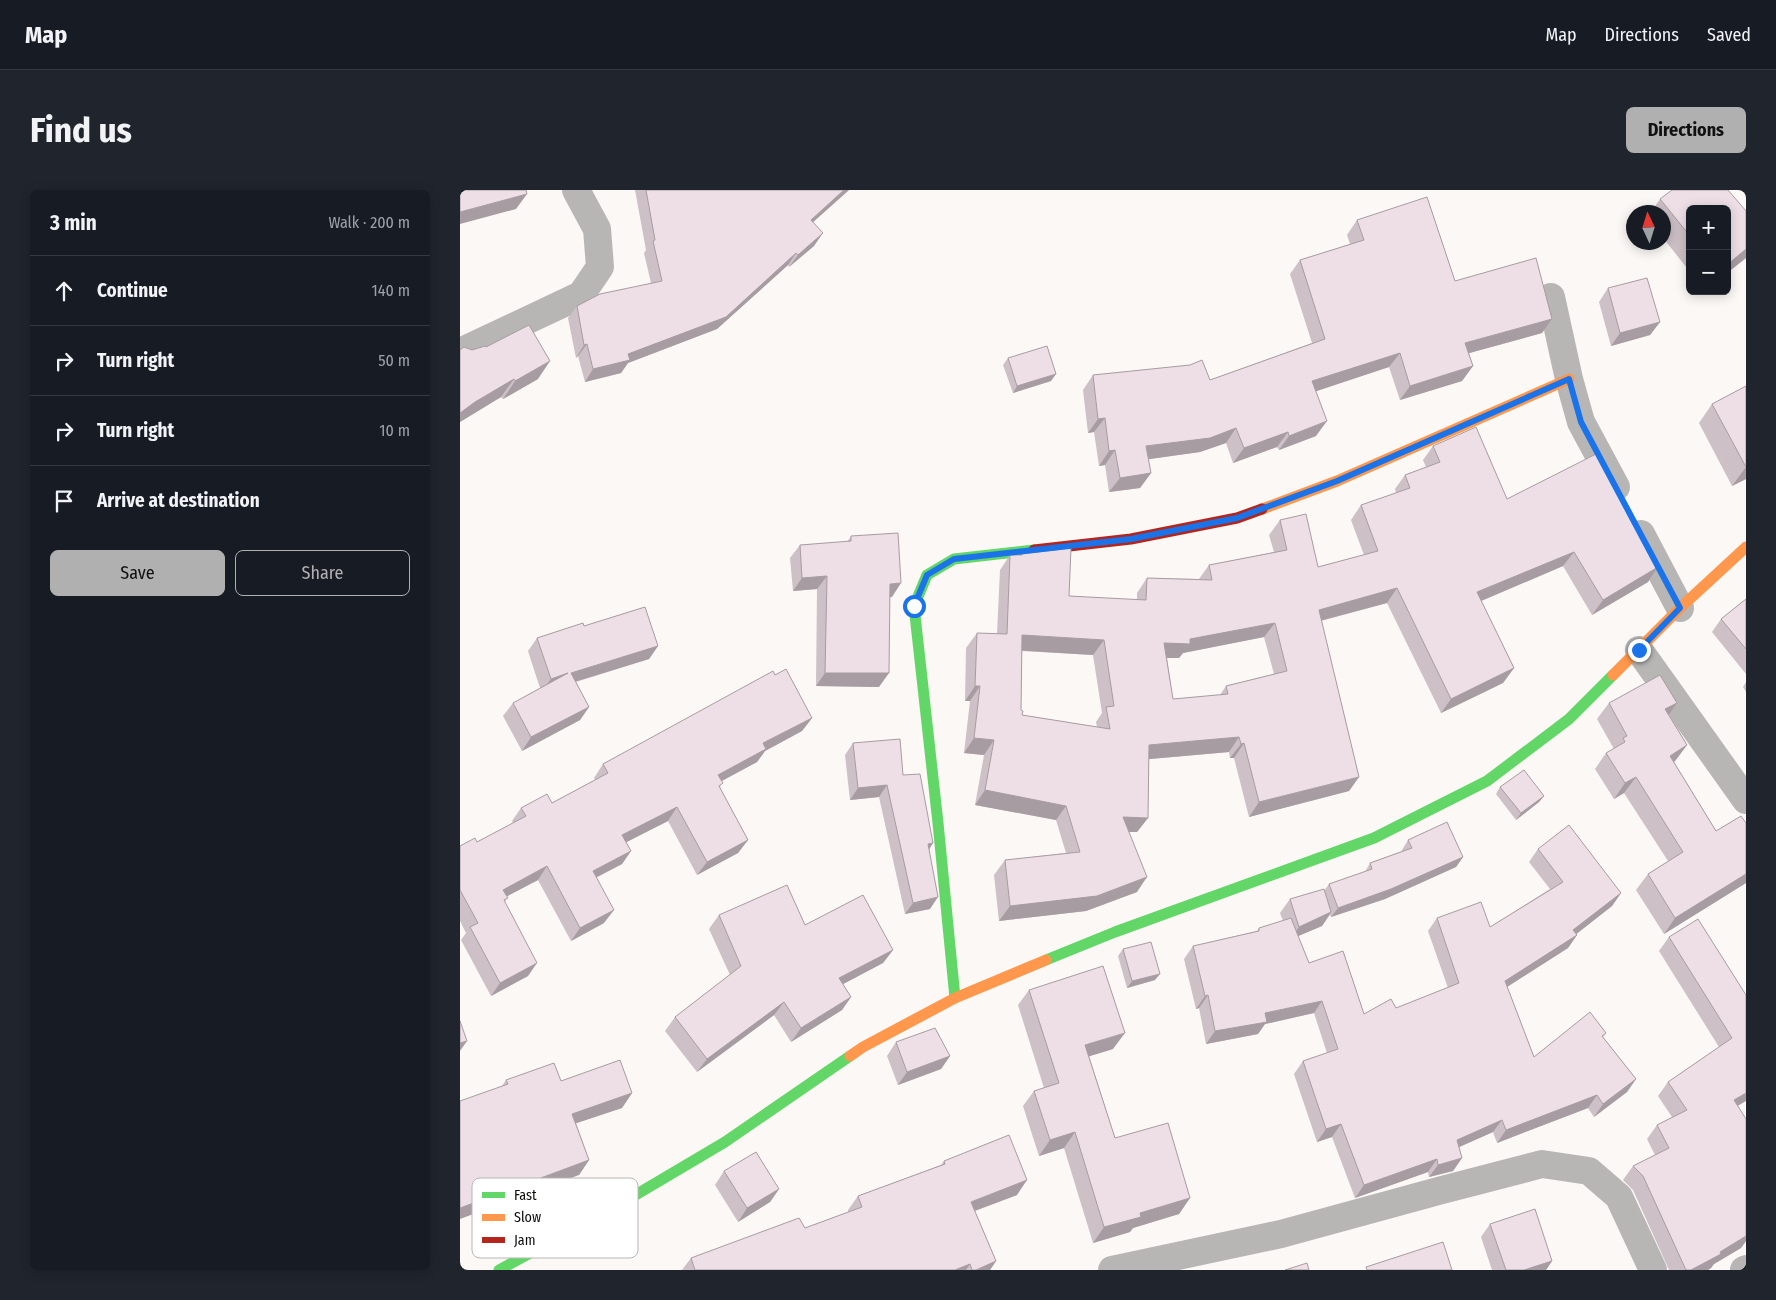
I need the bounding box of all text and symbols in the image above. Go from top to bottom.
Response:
text: Map [25,21,67,49]
text: Map [1545,24,1577,46]
text: Directions [1605,24,1679,46]
text: Saved [1707,24,1751,46]
button: Directions [1626,107,1746,153]
text: Find us [30,109,132,151]
north arrow [1626,205,1671,250]
map controls [1686,205,1731,295]
button: + [1686,205,1731,250]
text: 3 min [50,210,97,236]
text: Walk · 200 m [328,213,410,232]
button: − [1686,250,1731,295]
icon: ahead [50,277,78,305]
text: Continue [97,279,168,302]
text: 140 m [372,281,410,300]
icon: right [50,347,78,375]
text: Turn right [97,349,174,372]
text: 50 m [378,351,410,370]
icon: right [50,417,78,445]
text: Turn right [97,419,174,442]
text: 10 m [379,421,410,440]
icon: arrive [50,487,78,515]
text: Arrive at destination [97,489,260,512]
button: Save [50,550,225,596]
button: Share [235,550,410,596]
route start [903,595,926,618]
route end [1628,639,1651,662]
legend [472,1178,638,1258]
text: Fast [514,1187,537,1204]
text: Slow [514,1209,541,1226]
text: Jam [514,1232,535,1249]

